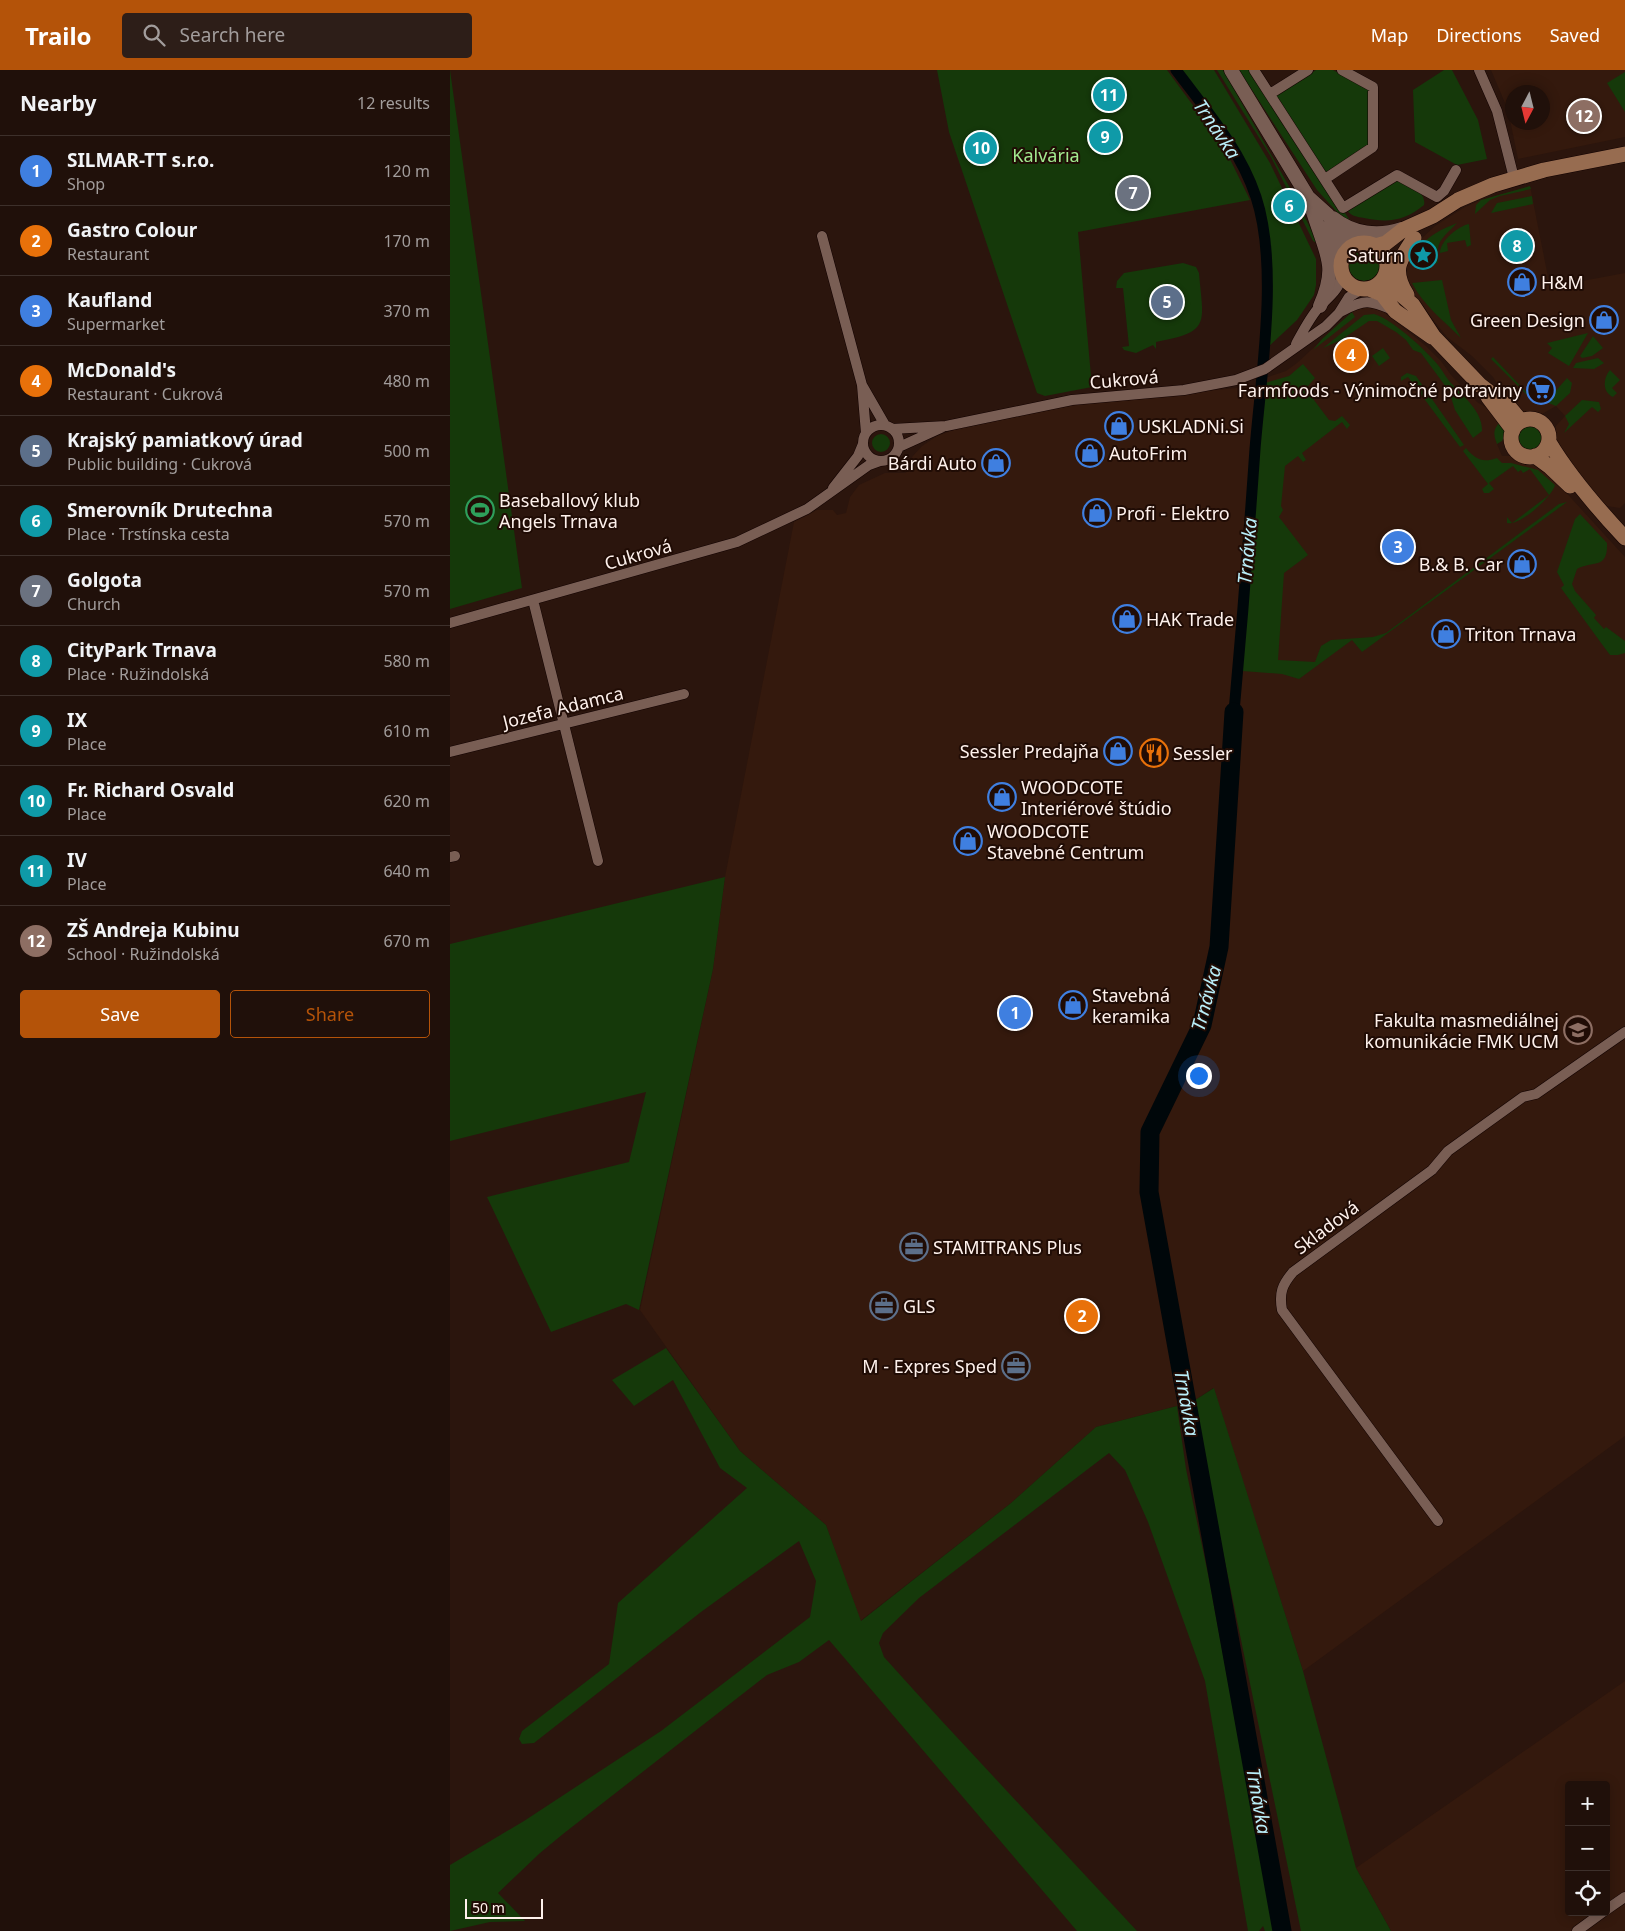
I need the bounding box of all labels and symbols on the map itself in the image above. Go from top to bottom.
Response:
pin: 11 [1093,76,1125,114]
north arrow [1505,85,1550,130]
water label: Trnávka [1187,94,1247,164]
pin: 12 [1568,97,1600,135]
pin: 9 [1089,118,1121,156]
pin: 10 [965,129,997,167]
park label: Kalvária [1012,143,1080,167]
pin: 7 [1117,174,1149,212]
pin: 6 [1273,187,1305,225]
pin: 8 [1501,227,1533,265]
place icon: Saturn [1408,240,1438,270]
place label: Saturn [1348,243,1404,267]
shop icon: H&M [1507,267,1537,297]
place label: H&M [1541,270,1584,294]
pin: 5 [1151,283,1183,321]
shop icon: Green Design [1589,305,1619,335]
place label: Green Design [1470,308,1585,332]
pin: 4 [1335,336,1367,374]
street label: Cukrová [1089,364,1159,394]
supermarket icon: Farmfoods - Výnimočné potraviny [1526,375,1556,405]
place label: Farmfoods - Výnimočné potraviny [1238,378,1523,402]
shop icon: USKLADNi.Si [1104,411,1134,441]
place label: USKLADNi.Si [1138,414,1244,438]
shop icon: AutoFrim [1075,438,1105,468]
place label: AutoFrim [1109,441,1187,465]
shop icon: Bárdi Auto [981,448,1011,478]
place label: Bárdi Auto [888,451,977,475]
place label: Baseballový klub Angels Trnava [499,488,640,533]
sports icon: Baseballový klub Angels Trnava [465,495,495,525]
shop icon: Profi - Elektro [1082,498,1112,528]
place label: Profi - Elektro [1116,501,1230,525]
water label: Trnávka [1231,516,1263,586]
pin: 3 [1382,528,1414,566]
street label: Cukrová [602,533,674,575]
shop icon: B.& B. Car [1507,549,1537,579]
place label: B.& B. Car [1419,552,1504,576]
shop icon: HAK Trade [1112,604,1142,634]
place label: HAK Trade [1146,607,1234,631]
shop icon: Triton Trnava [1431,619,1461,649]
place label: Triton Trnava [1465,622,1576,646]
street label: Jozefa Adamca [498,680,626,734]
shop icon: Sessler Predajňa [1103,736,1133,766]
restaurant icon: Sessler [1139,738,1169,768]
place label: Sessler Predajňa [960,739,1099,763]
place label: Sessler [1173,741,1233,765]
place label: WOODCOTE Interiérové štúdio [1021,775,1172,820]
shop icon: WOODCOTE Interiérové štúdio [987,782,1017,812]
place label: WOODCOTE Stavebné Centrum [987,819,1144,864]
shop icon: WOODCOTE Stavebné Centrum [953,826,983,856]
water label: Trnávka [1185,962,1227,1034]
place label: Stavebná keramika [1092,983,1170,1028]
shop icon: Stavebná keramika [1058,990,1088,1020]
pin: 1 [999,994,1031,1032]
place label: Fakulta masmediálnej komunikácie FMK UCM [1365,1008,1559,1053]
school or university icon: Fakulta masmediálnej komunikácie FMK UCM [1563,1015,1593,1045]
your location [1186,1063,1212,1089]
street label: Skladová [1289,1195,1363,1259]
office icon: STAMITRANS Plus [899,1232,929,1262]
place label: STAMITRANS Plus [933,1235,1082,1259]
office icon: GLS [869,1291,899,1321]
place label: GLS [903,1294,936,1318]
pin: 2 [1066,1297,1098,1335]
office icon: M - Expres Sped [1001,1351,1031,1381]
place label: M - Expres Sped [862,1354,997,1378]
water label: Trnávka [1168,1368,1206,1438]
water label: Trnávka [1240,1766,1278,1836]
scale bar [465,1896,542,1919]

